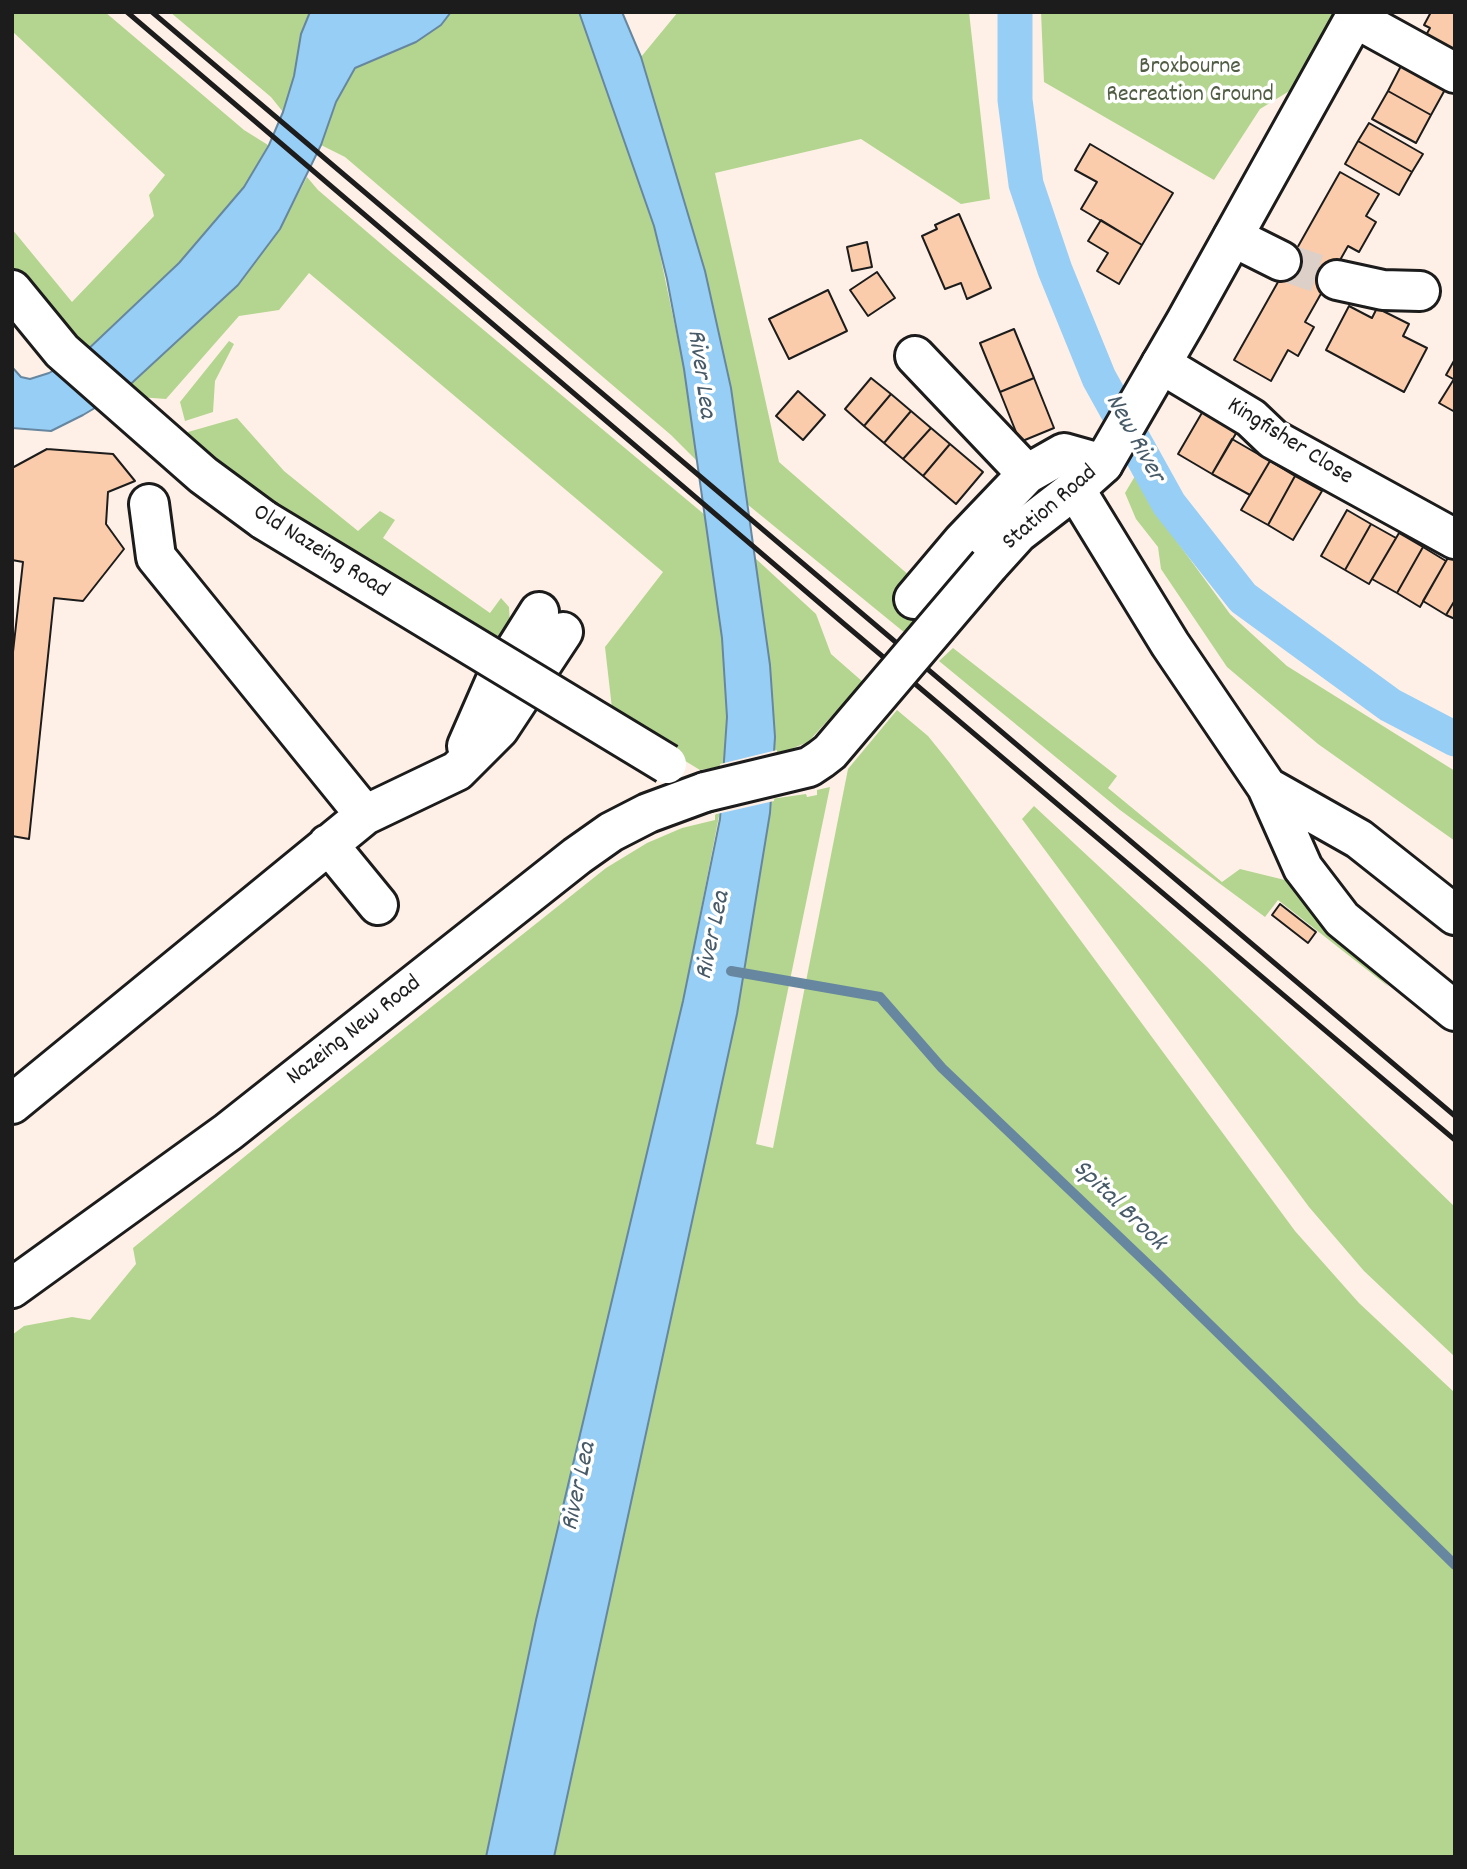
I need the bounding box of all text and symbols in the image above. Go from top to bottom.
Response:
park label: Broxbourne Recreation Ground [1106,55,1274,111]
water label: River Lea [677,327,721,421]
water label: New River [1096,389,1170,489]
street label: Kingfisher Close [1221,393,1357,493]
street label: Station Road [998,460,1104,558]
street label: Old Nazeing Road [246,500,394,606]
water label: River Lea [690,889,740,983]
street label: Nazeing New Road [282,971,428,1093]
water label: Spital Brook [1065,1155,1171,1259]
water label: River Lea [556,1440,606,1534]

